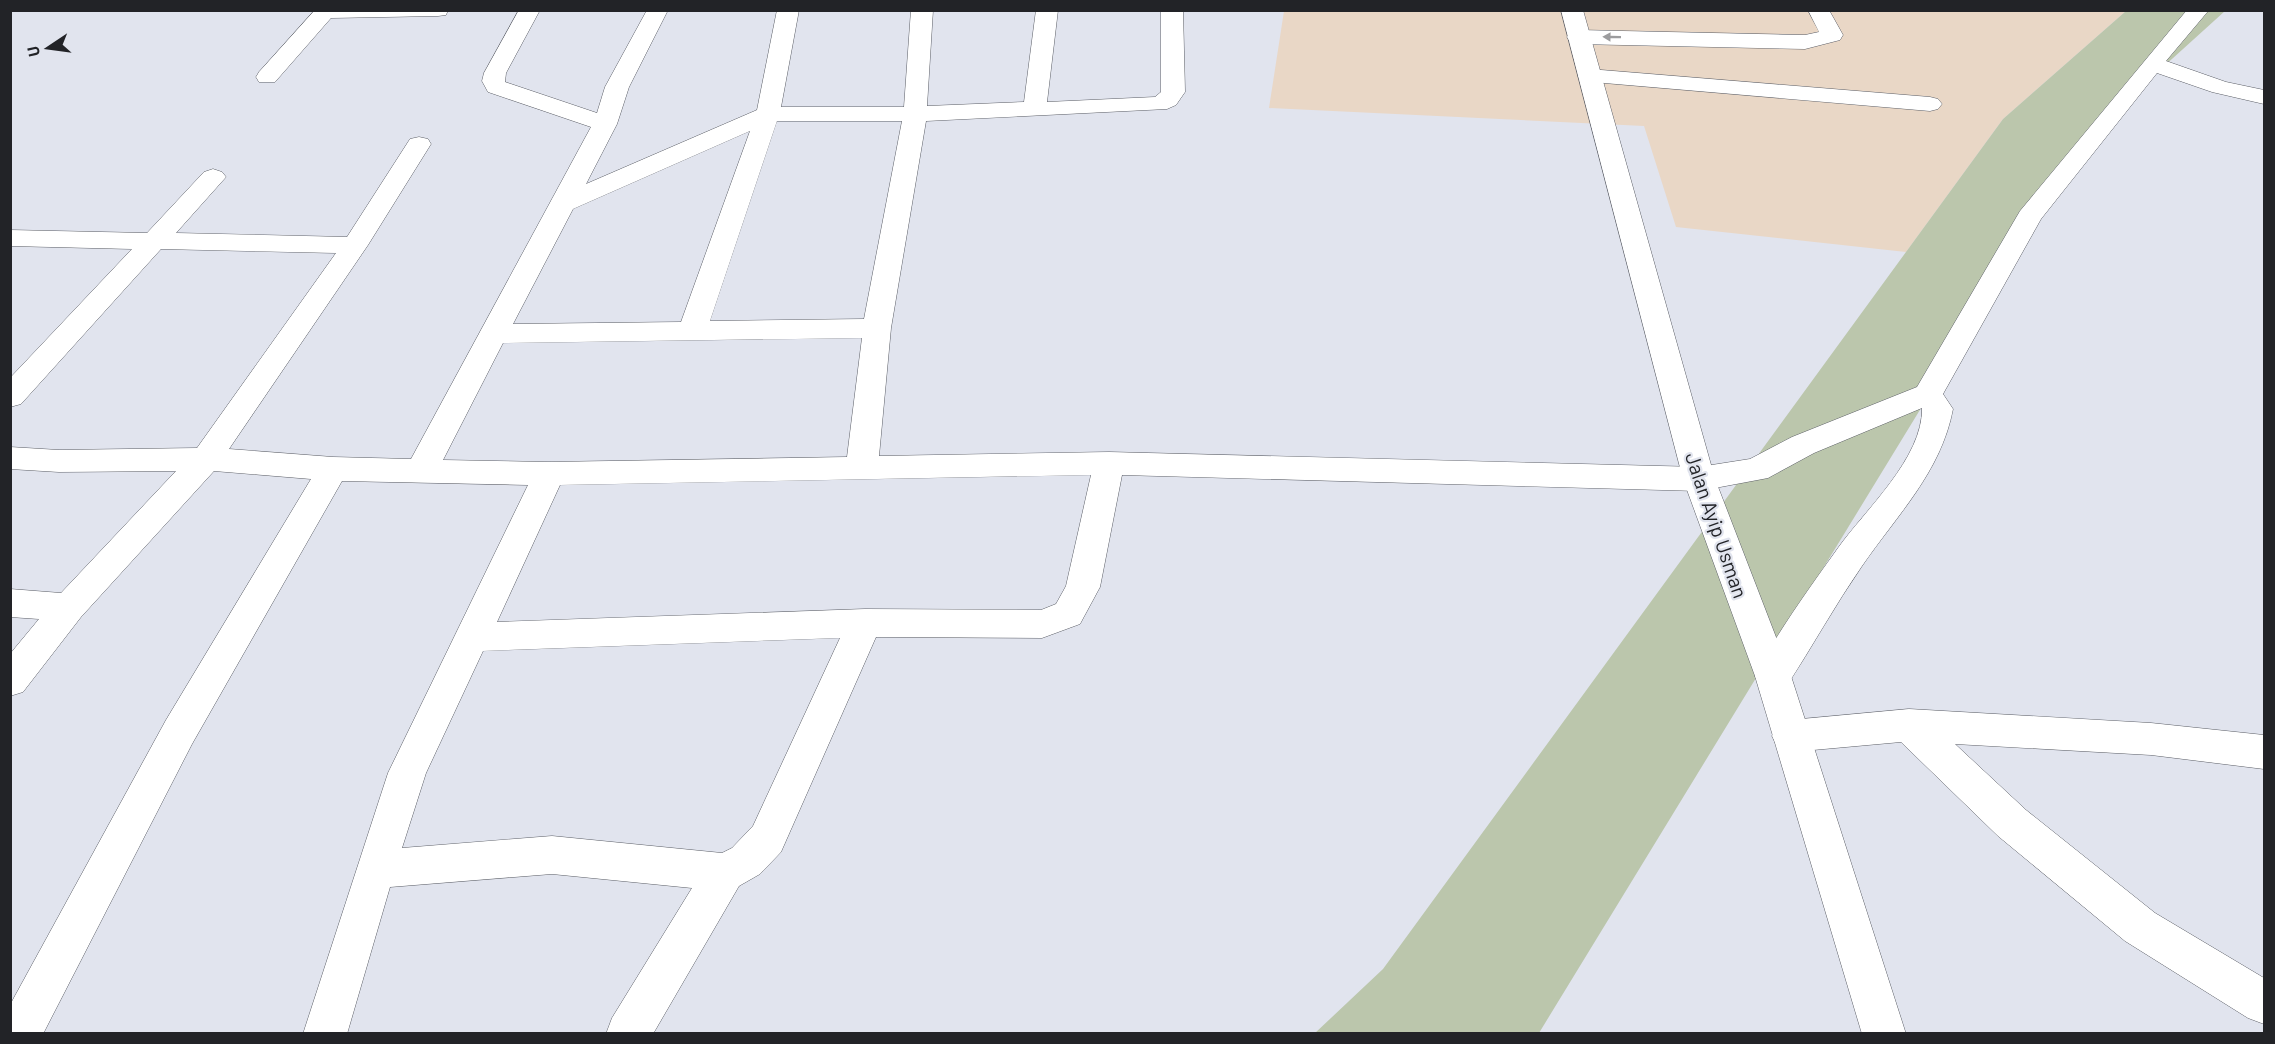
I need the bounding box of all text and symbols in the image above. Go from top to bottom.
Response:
north arrow [18,18,78,78]
one-way arrow [1602,33,1621,42]
text: U [23,44,43,59]
street label: Jalan Ayip Usman [1681,449,1753,601]

